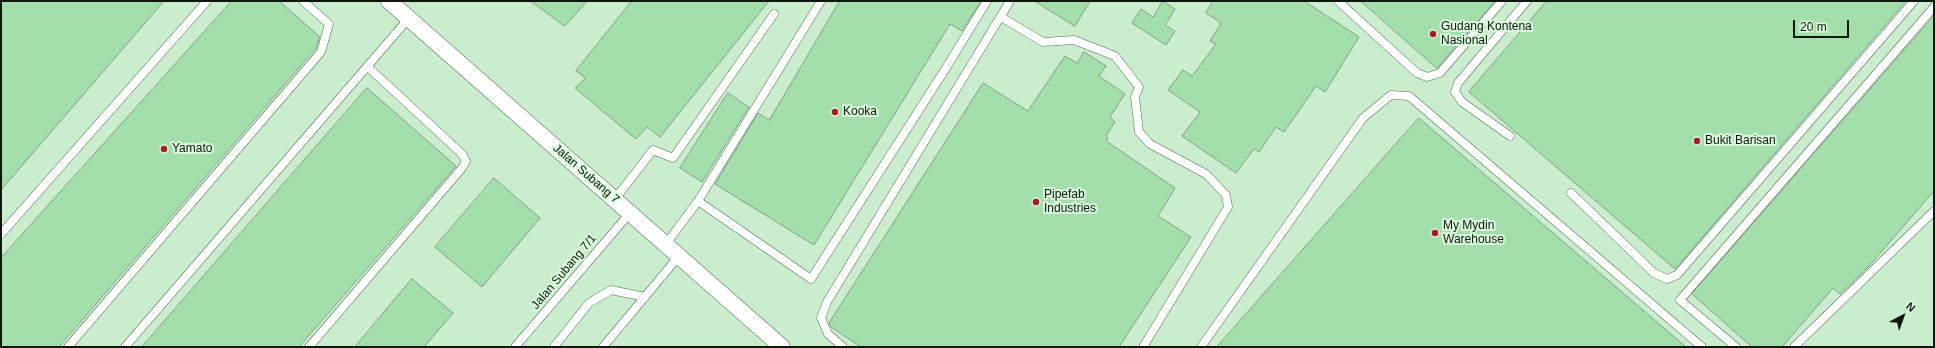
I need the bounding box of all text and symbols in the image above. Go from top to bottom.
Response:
scale bar [1795,12,1851,38]
place label: Gudang Kontena Nasional [1441,20,1532,48]
text: 20 m [1800,20,1827,34]
marker: Gudang Kontena Nasional [1428,29,1438,39]
place label: Kooka [843,105,877,119]
marker: Kooka [830,107,840,117]
place label: Bukit Barisan [1705,134,1776,148]
marker: Bukit Barisan [1692,136,1702,146]
street label: Jalan Subang 7 [550,141,622,207]
place label: Yamato [172,142,212,156]
marker: Yamato [159,144,169,154]
place label: Pipefab Industries [1044,188,1096,216]
marker: Pipefab Industries [1031,197,1041,207]
place label: My Mydin Warehouse [1443,219,1504,247]
marker: My Mydin Warehouse [1430,228,1440,238]
street label: Jalan Subang 7/1 [528,232,600,312]
north arrow [1883,296,1923,336]
text: N [1904,300,1918,314]

